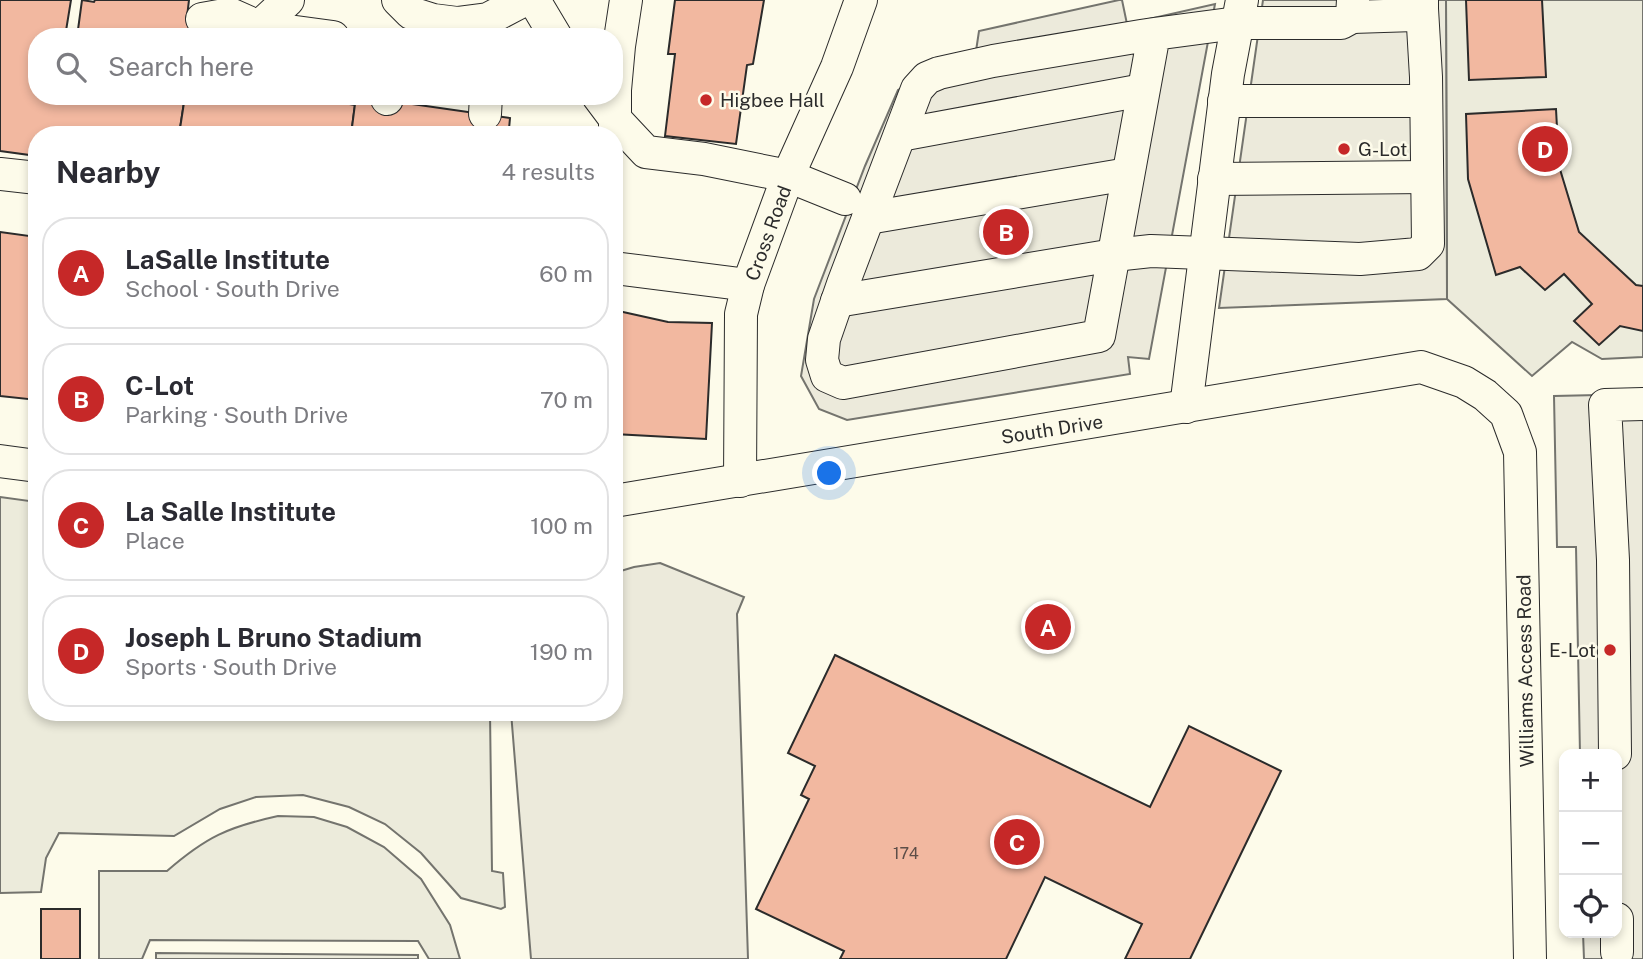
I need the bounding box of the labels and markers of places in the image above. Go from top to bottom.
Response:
place label: Higbee Hall [720,89,825,111]
marker: Higbee Hall [698,92,714,108]
pin: D [1522,123,1568,175]
place label: G-Lot [1358,138,1407,160]
marker: G-Lot [1336,141,1352,157]
pin: B [983,206,1029,258]
pin: A [1025,601,1071,653]
place label: E-Lot [1549,639,1596,661]
marker: E-Lot [1602,642,1618,658]
pin: C [994,816,1040,868]

